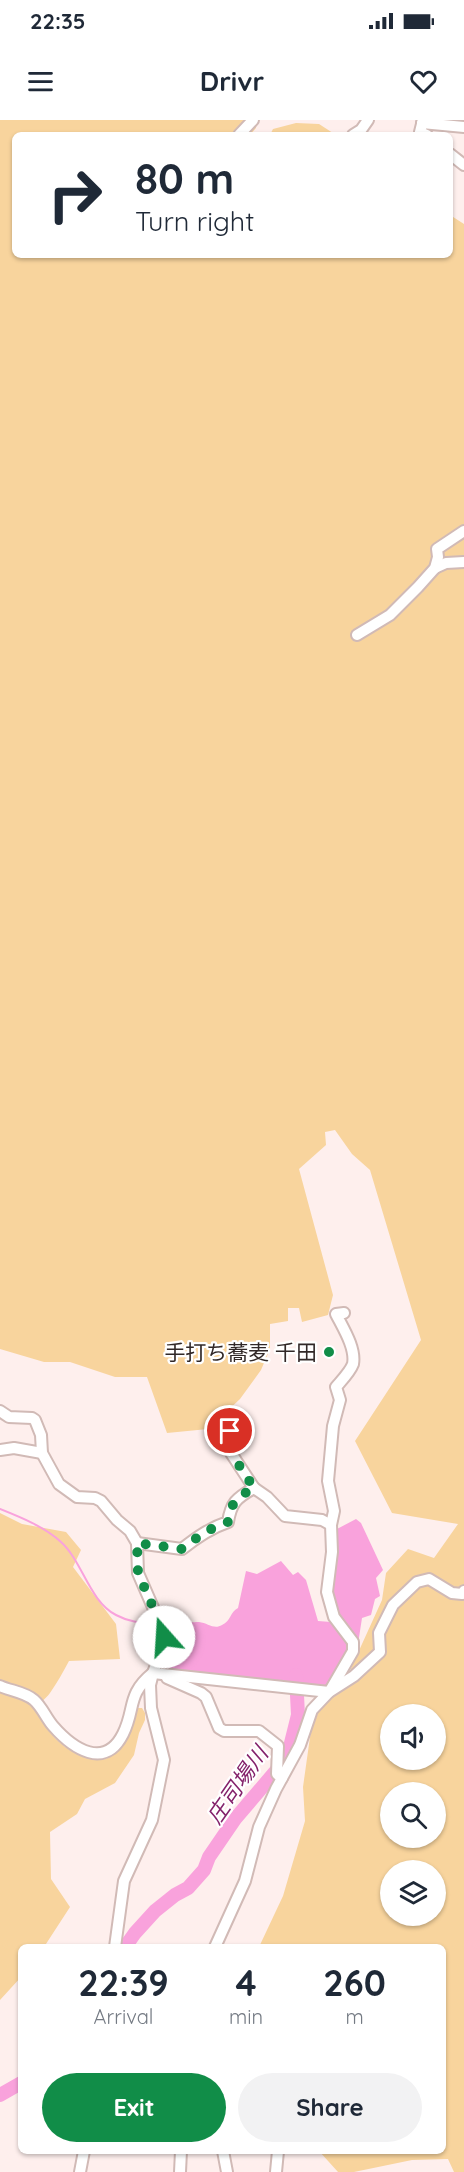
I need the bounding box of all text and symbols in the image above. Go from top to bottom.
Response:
text: 22:35 [30,7,86,35]
text: Drivr [200,64,264,98]
icon: menu [24,65,57,98]
icon: heart [407,65,440,98]
text: 80 m [135,152,234,205]
icon: right [36,156,114,234]
text: Turn right [135,204,254,238]
place label: 手打ち蕎麦 千田 [164,1339,317,1365]
marker: 手打ち蕎麦 千田 [322,1345,336,1359]
pin [204,1405,255,1456]
icon: arrive [213,1414,246,1447]
position arrow [132,1605,196,1669]
map controls [380,1704,446,1926]
button: sound [380,1704,446,1770]
water label: 庄司場川 [200,1739,275,1829]
button: search [380,1782,446,1848]
button: layers [380,1860,446,1926]
text: 22:39 [78,1960,169,2005]
text: 4 [235,1960,257,2005]
text: 260 [323,1960,386,2005]
text: Arrival [94,2004,153,2029]
text: min [229,2004,263,2029]
text: m [345,2004,364,2029]
button: Exit [42,2073,226,2142]
button: Share [238,2073,422,2142]

